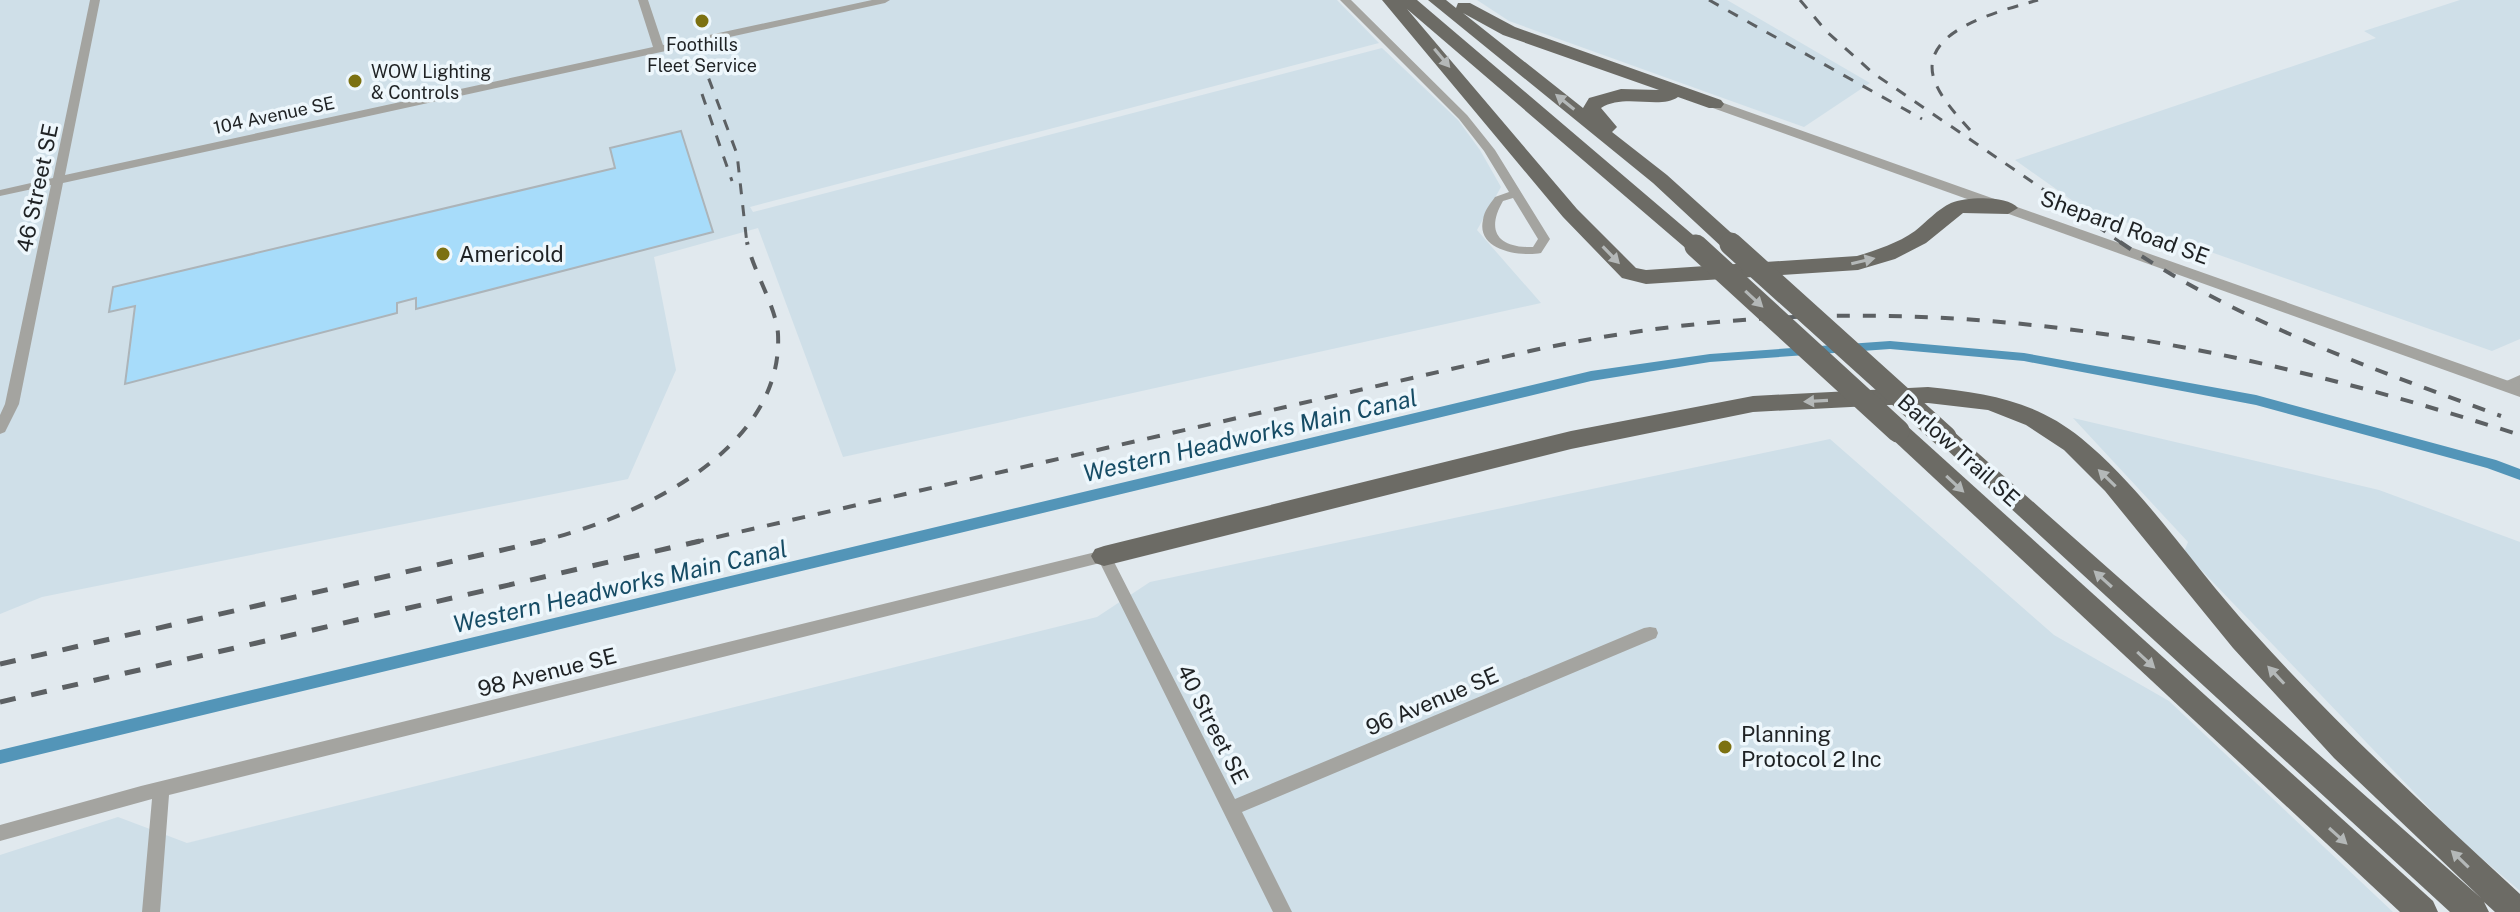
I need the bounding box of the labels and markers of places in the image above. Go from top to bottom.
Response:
marker: Foothills Fleet Service [693,12,711,30]
place label: Foothills Fleet Service [647,34,757,76]
place label: WOW Lighting & Controls [371,61,492,103]
marker: WOW Lighting & Controls [346,72,364,90]
place label: Americold [459,241,564,267]
marker: Americold [434,245,452,263]
place label: Planning Protocol 2 Inc [1741,721,1882,772]
marker: Planning Protocol 2 Inc [1716,738,1734,756]

